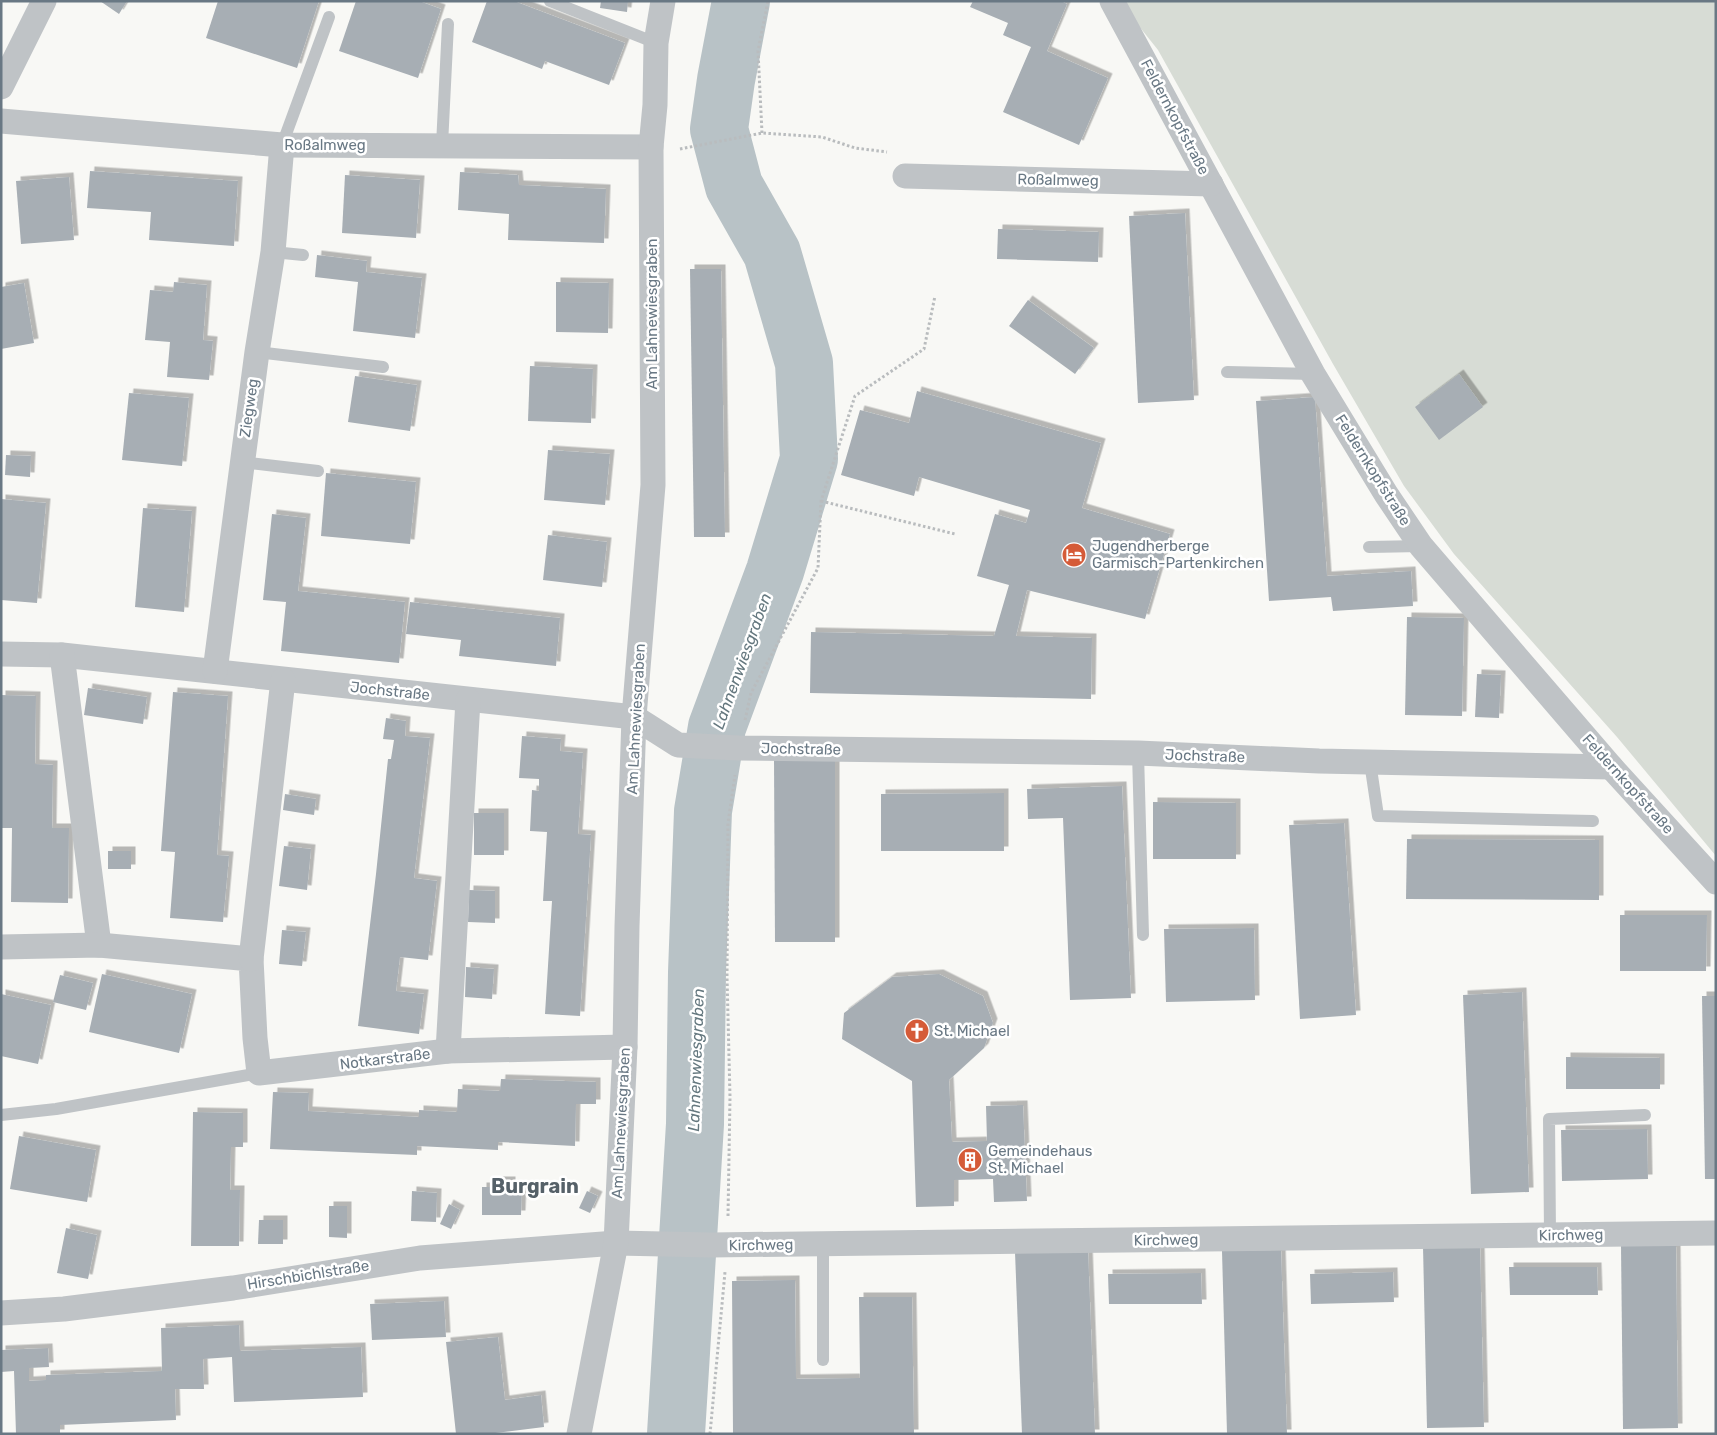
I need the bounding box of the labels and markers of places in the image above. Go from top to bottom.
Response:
place label: Jugendherberge Garmisch-Partenkirchen [1092,537,1264,572]
hotel icon: Jugendherberge Garmisch-Partenkirchen [1061,542,1087,568]
church icon: St. Michael [904,1018,930,1044]
place label: St. Michael [934,1022,1010,1040]
place label: Gemeindehaus St. Michael [988,1142,1093,1177]
building icon: Gemeindehaus St. Michael [957,1147,983,1173]

